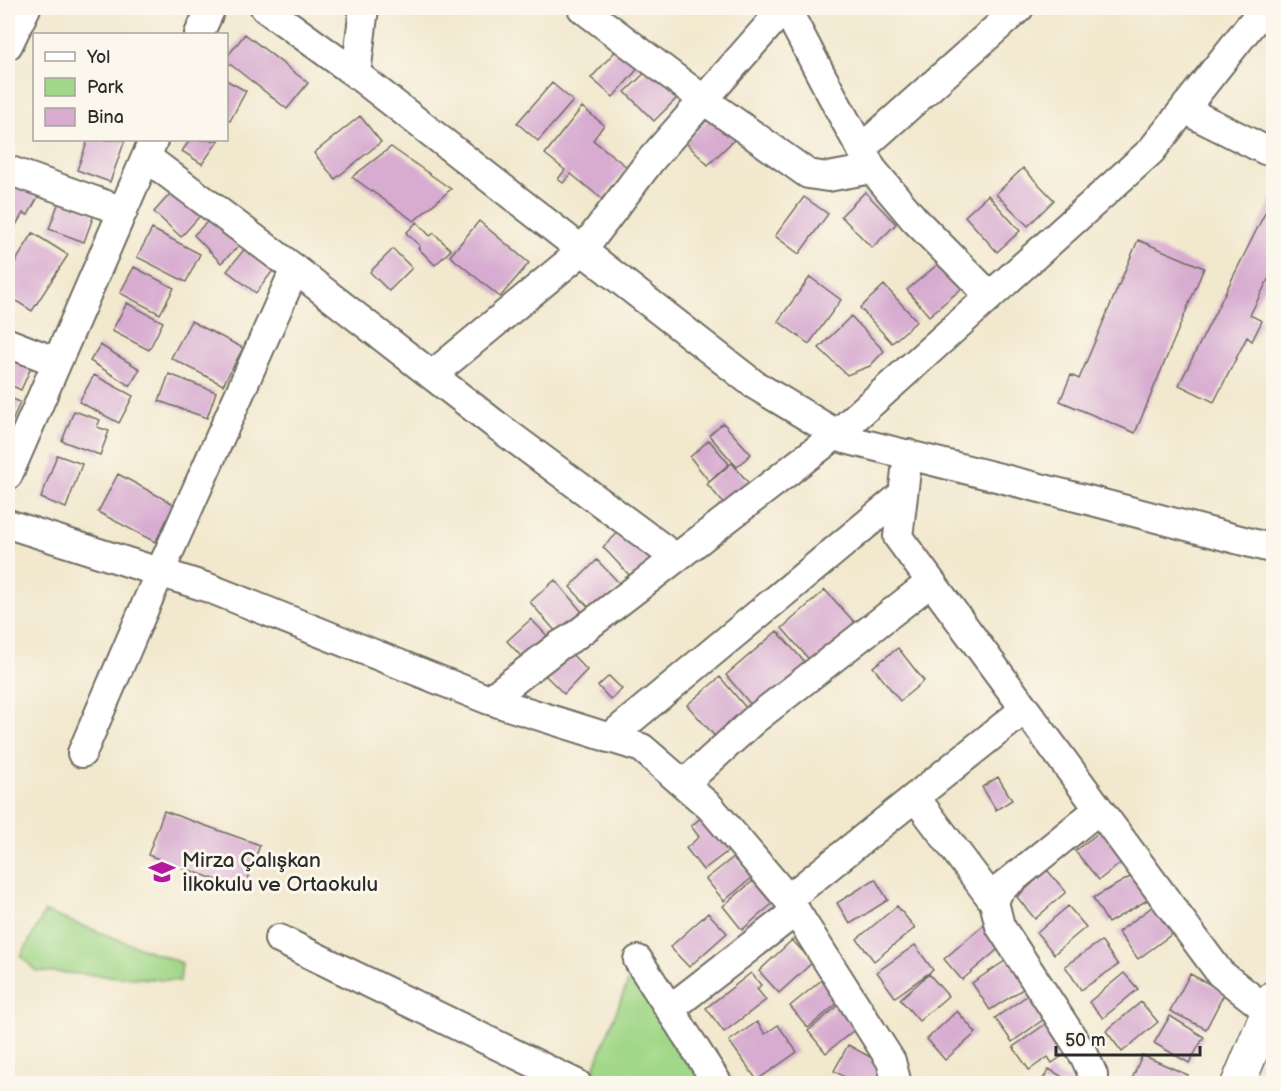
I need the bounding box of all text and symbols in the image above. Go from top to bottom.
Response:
legend [33,33,228,141]
text: Yol [86,47,110,68]
text: Park [87,77,123,98]
text: Bina [87,107,124,128]
place label: Mirza Çalışkan İlkokulu ve Ortaokulu [182,848,378,897]
school or university icon: Mirza Çalışkan İlkokulu ve Ortaokulu [147,857,177,887]
scale bar [1056,1019,1200,1057]
text: 50 m [1065,1030,1106,1051]

